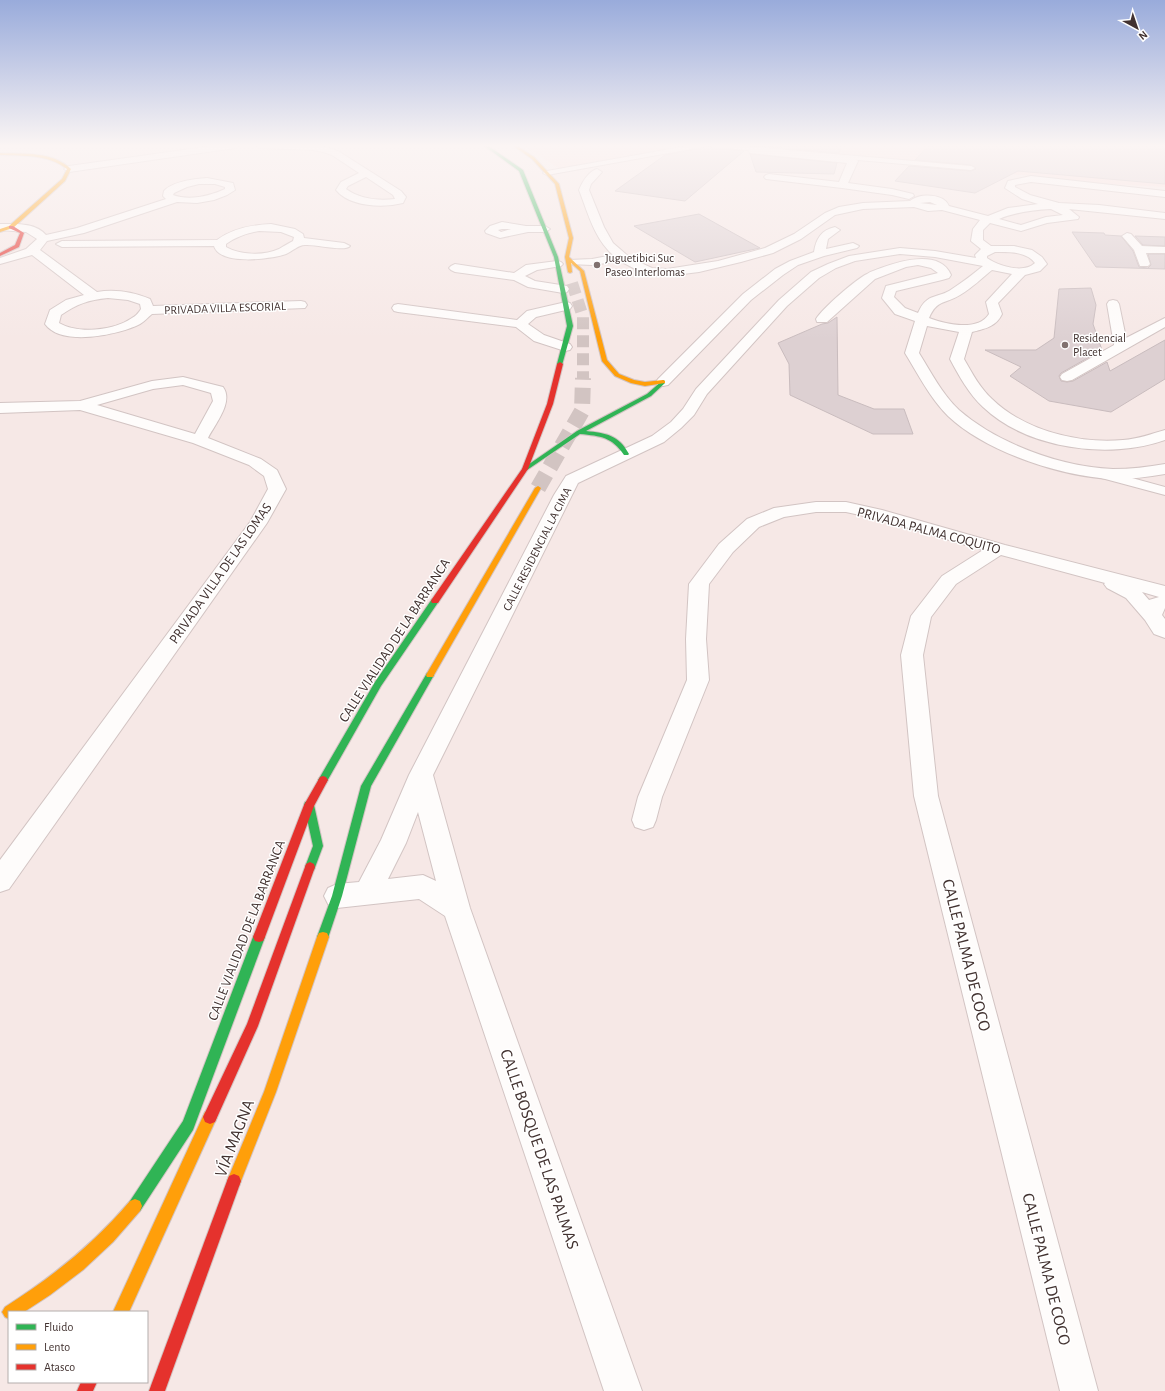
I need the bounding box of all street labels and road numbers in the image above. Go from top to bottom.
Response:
street label: PRIVADA VILLA ESCORIAL [164,300,286,316]
street label: CALLE RESIDENCIAL LA CIMA [501,485,573,613]
street label: PRIVADA VILLA DE LAS LOMAS [167,501,275,646]
street label: PRIVADA PALMA COQUITO [855,505,1002,557]
street label: CALLE VIALIDAD DE LA BARRANCA [337,556,453,725]
street label: CALLE VIALIDAD DE LA BARRANCA [206,838,288,1022]
street label: CALLE PALMA DE COCO [939,877,994,1033]
street label: CALLE BOSQUE DE LAS PALMAS [496,1047,582,1252]
street label: VÍA MAGNA [211,1097,257,1179]
street label: CALLE PALMA DE COCO [1019,1191,1074,1347]

